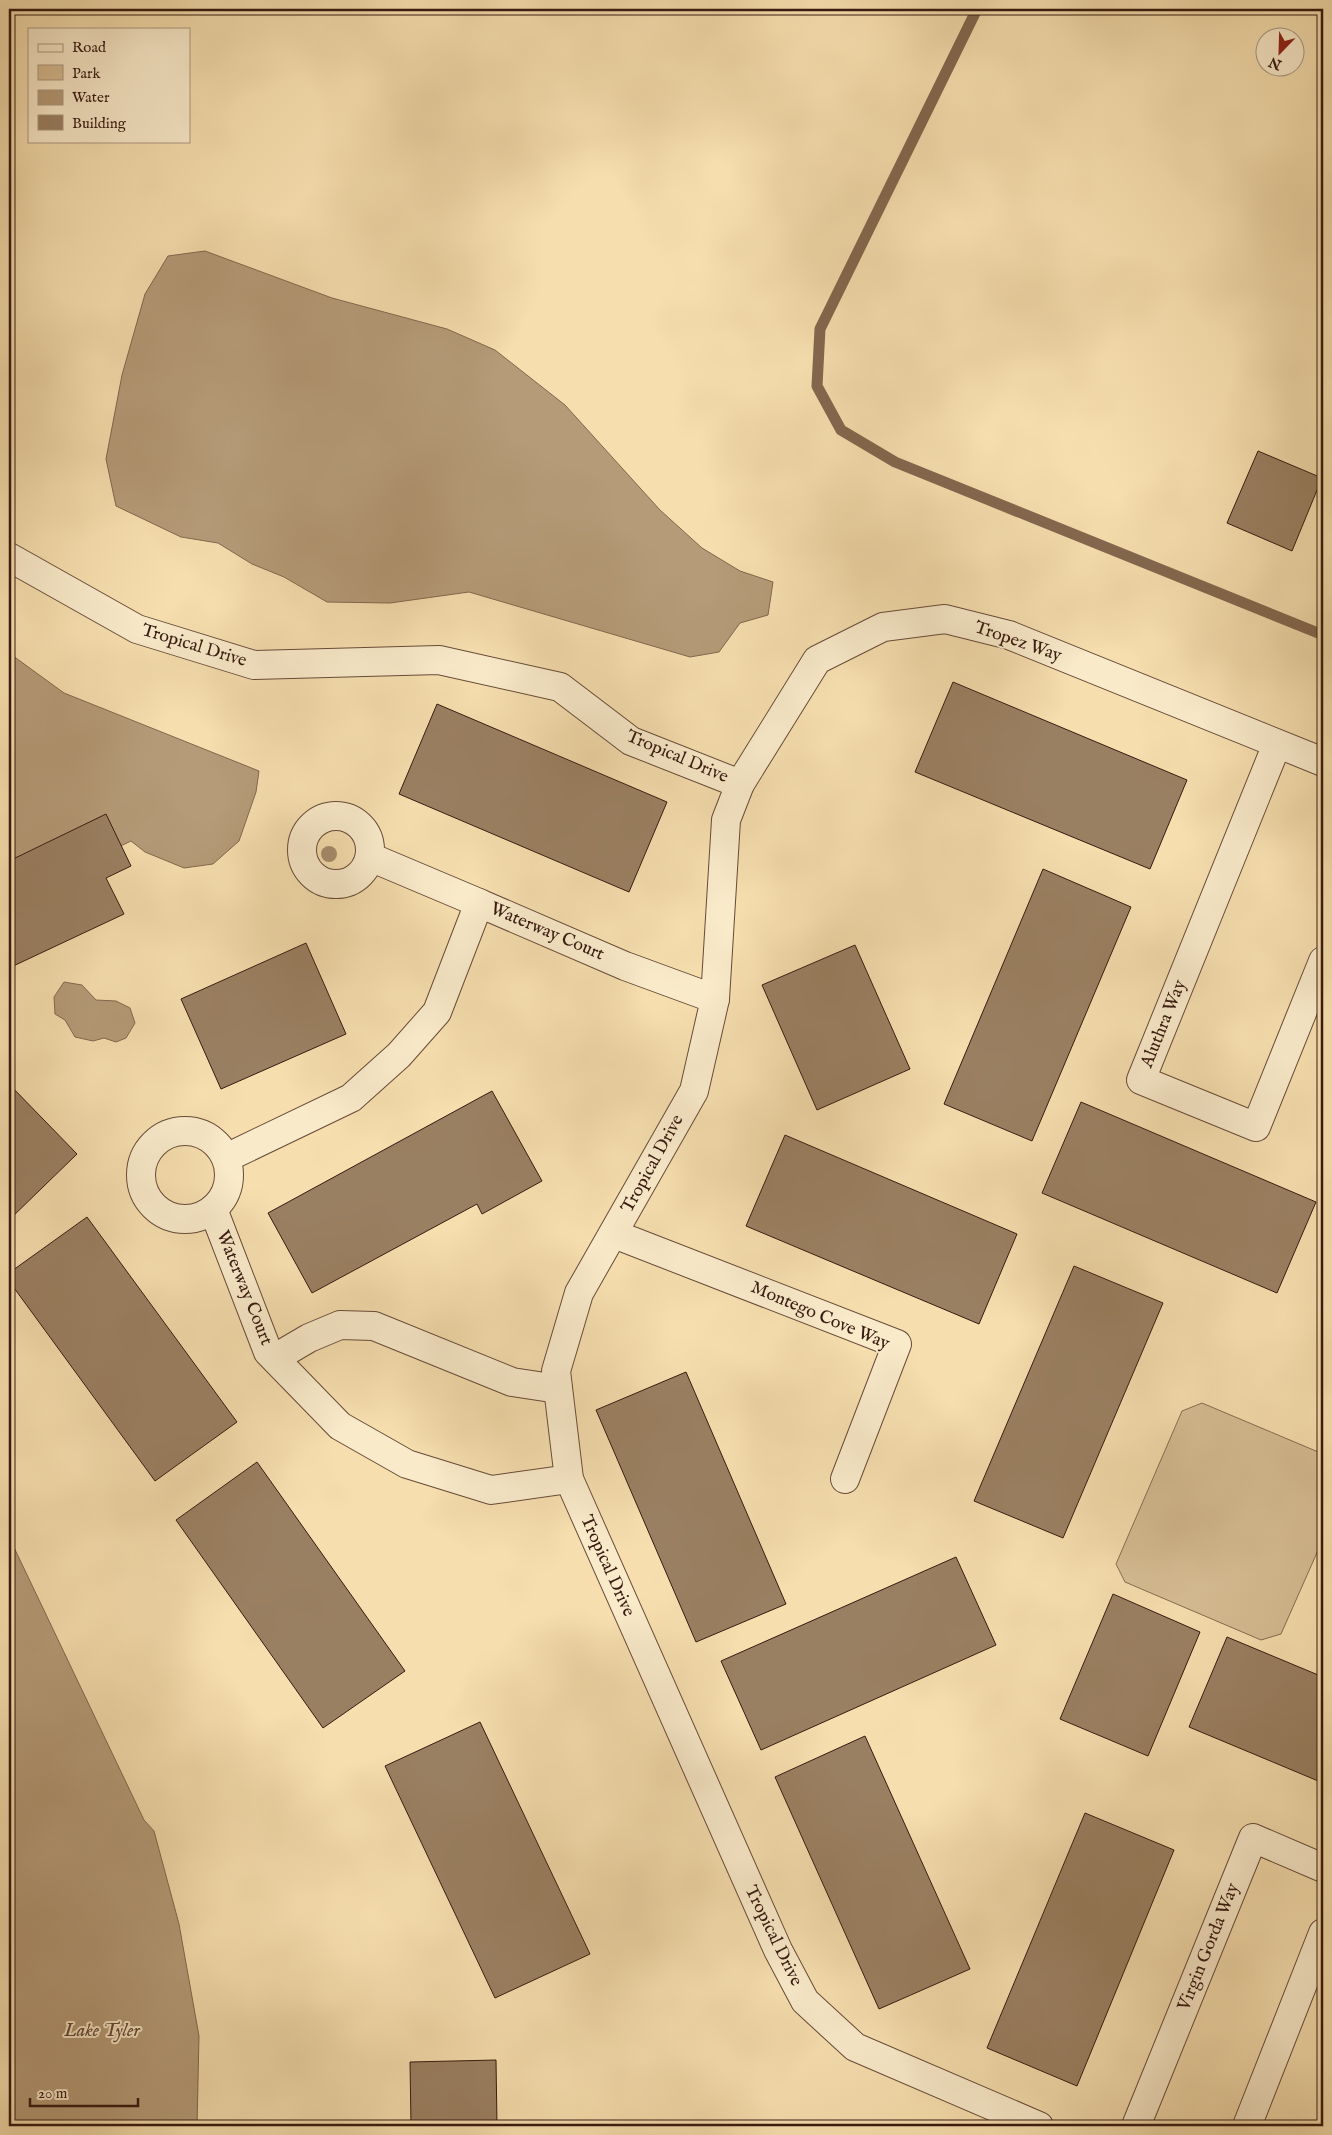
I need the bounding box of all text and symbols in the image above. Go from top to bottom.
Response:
legend [28,28,190,142]
north arrow [1254,28,1304,78]
text: Road [72,38,107,57]
text: N [1266,52,1285,74]
text: Park [72,64,102,83]
text: Water [72,88,110,107]
text: Building [72,114,127,133]
street label: Tropez Way [971,616,1065,668]
street label: Tropical Drive [139,619,249,673]
street label: Tropical Drive [622,725,732,789]
street label: Waterway Court [486,898,608,966]
street label: Aluthra Way [1136,976,1192,1072]
street label: Tropical Drive [617,1111,689,1217]
street label: Waterway Court [211,1227,277,1349]
street label: Montego Cove Way [747,1276,893,1356]
street label: Tropical Drive [574,1512,640,1620]
street label: Virgin Gorda Way [1173,1880,1245,2015]
street label: Tropical Drive [739,1882,807,1990]
water label: Lake Tyler [63,2019,141,2043]
scale bar [30,2075,138,2107]
text: 20 m [38,2084,68,2103]

